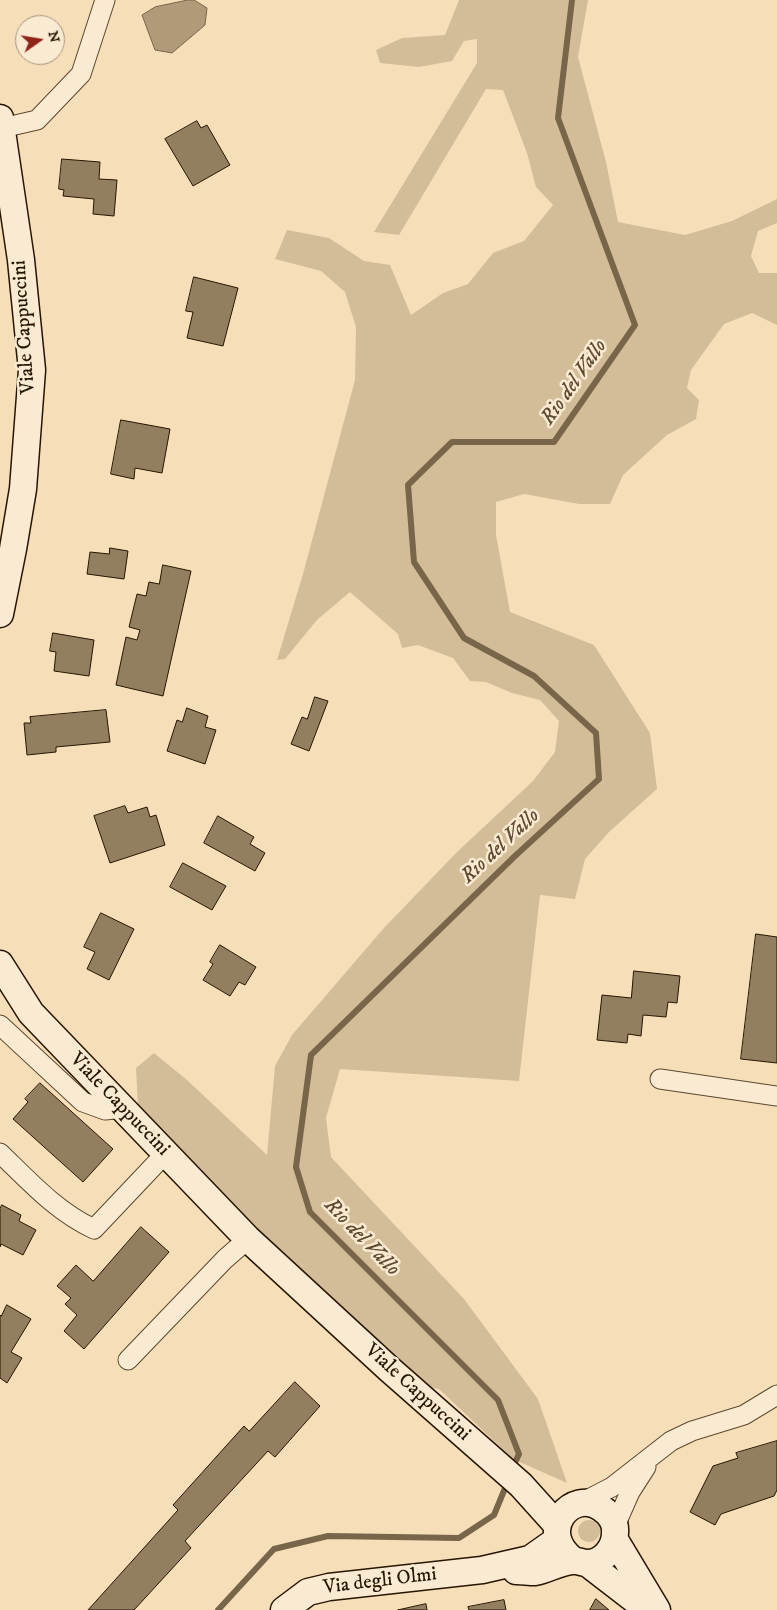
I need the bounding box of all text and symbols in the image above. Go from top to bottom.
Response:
north arrow [15,15,65,65]
text: N [44,29,64,44]
street label: Viale Cappuccini [8,259,42,395]
water label: Rio del Vallo [536,335,614,431]
water label: Rio del Vallo [456,804,546,890]
street label: Viale Cappuccini [64,1048,174,1162]
water label: Rio del Vallo [318,1194,404,1282]
street label: Viale Cappuccini [359,1339,475,1447]
street label: Via degli Olmi [322,1563,438,1601]

